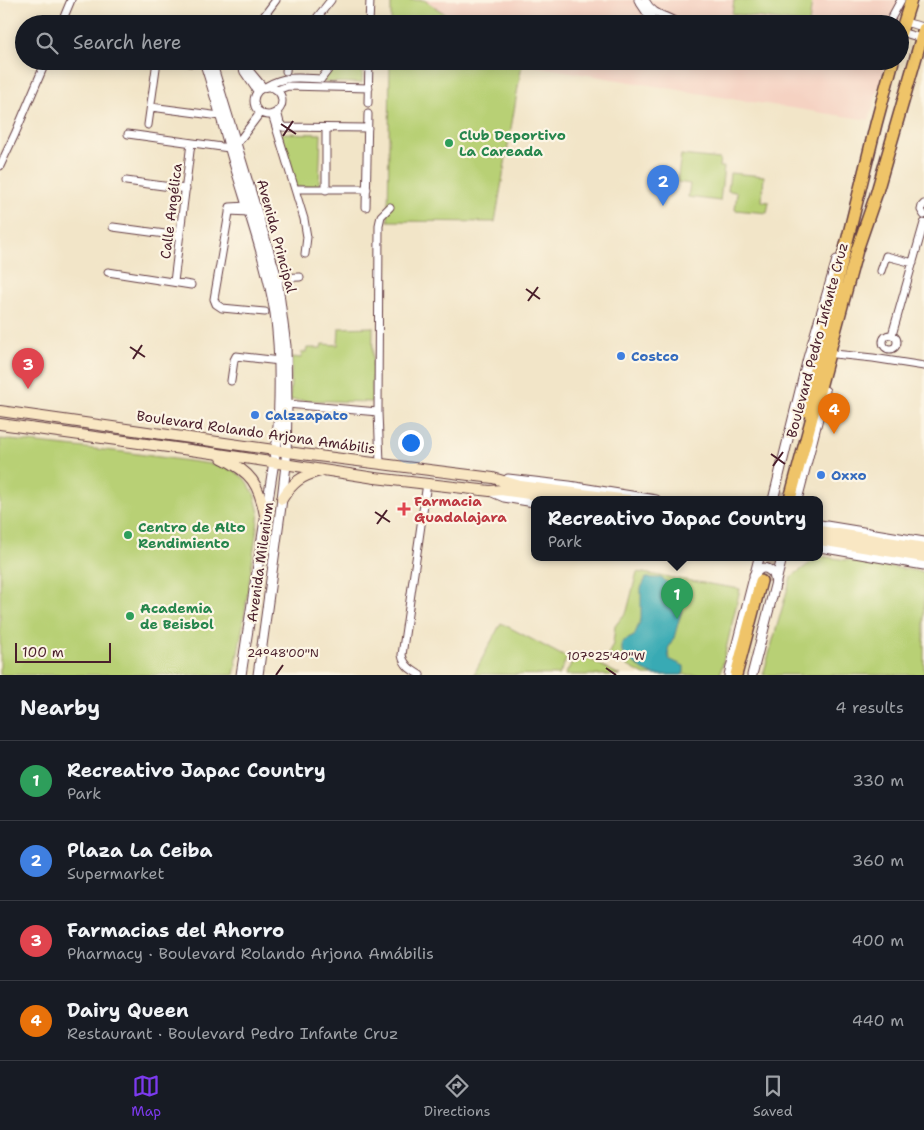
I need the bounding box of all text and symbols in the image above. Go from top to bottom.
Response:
search box [15,15,909,70]
icon: search [33,29,61,57]
text: Search here [73,30,182,55]
place label: Club Deportivo La Careada [459,126,566,160]
marker: Club Deportivo La Careada [443,137,455,149]
street label: Calle Angélica [156,162,186,260]
pin: 2 [647,165,679,206]
street label: Avenida Principal [253,177,301,296]
street label: Boulevard Pedro Infante Cruz [782,240,852,440]
place label: Costco [631,347,679,365]
pin: 3 [12,348,44,389]
marker: Costco [615,350,627,362]
pin: 4 [818,393,850,434]
street label: Boulevard Rolando Arjona Amábilis [135,406,377,458]
place label: Calzzapato [265,406,348,424]
marker: Calzzapato [249,409,261,421]
your location [398,430,424,456]
place label: Oxxo [831,466,867,484]
marker: Oxxo [815,469,827,481]
place label: Farmacia Guadalajara [414,492,507,526]
popup [531,496,823,561]
street label: Avenida Milenium [243,501,277,623]
marker: Farmacia Guadalajara [398,503,410,515]
text: Recreativo Japac Country [548,506,806,531]
place label: Centro de Alto Rendimiento [138,518,246,552]
marker: Centro de Alto Rendimiento [122,529,134,541]
text: Park [548,531,582,552]
pin: 1 [661,578,693,619]
place label: Academia de Beisbol [140,599,214,633]
marker: Academia de Beisbol [124,610,136,622]
scale bar [15,640,111,663]
text: 100 m [22,643,64,661]
text: 24°48'00"N [247,645,319,661]
text: 107°25'40"W [567,648,645,664]
text: Nearby [20,694,100,722]
text: 4 results [835,697,904,718]
text: Recreativo Japac Country [67,758,326,783]
text: 1 [32,770,40,791]
text: 330 m [852,770,904,791]
text: Park [67,783,101,804]
text: Plaza La Ceiba [67,838,213,863]
text: 2 [30,850,42,871]
text: 360 m [852,850,904,871]
text: Supermarket [67,863,164,884]
text: Farmacias del Ahorro [67,918,284,943]
text: 3 [30,930,42,951]
text: 400 m [851,930,904,951]
text: Pharmacy · Boulevard Rolando Arjona Amábilis [67,943,434,964]
text: Dairy Queen [67,998,189,1023]
text: 4 [30,1010,42,1031]
text: 440 m [852,1010,904,1031]
text: Restaurant · Boulevard Pedro Infante Cruz [67,1023,398,1044]
tab: Map [131,1072,161,1120]
tab: Directions [424,1072,491,1120]
tab: Saved [753,1072,793,1120]

